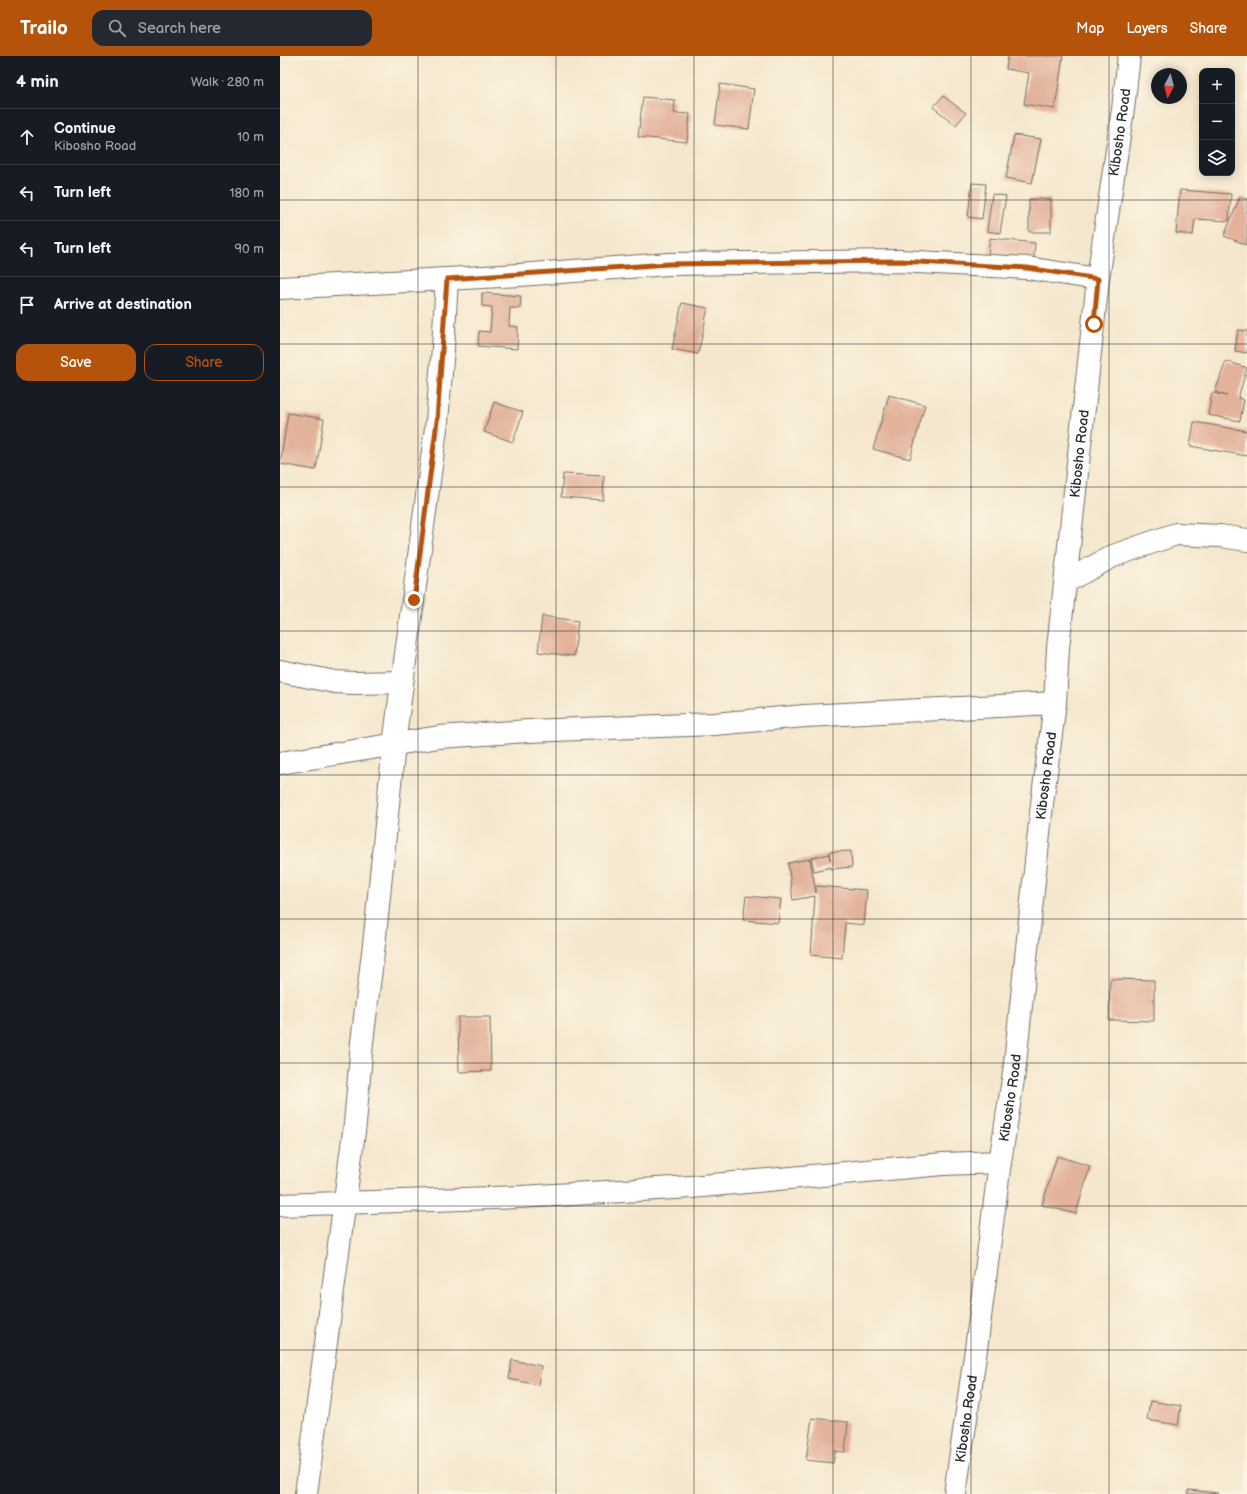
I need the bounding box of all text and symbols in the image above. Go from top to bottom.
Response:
search box [92,10,372,46]
text: Trailo [20,17,68,40]
icon: search [106,17,128,39]
text: Search here [138,19,221,38]
text: Map [1076,20,1104,37]
text: Layers [1126,20,1168,37]
text: Share [1190,20,1227,37]
north arrow [1151,68,1187,104]
map controls [1199,68,1235,176]
button: + [1199,68,1235,104]
text: 4 min [16,72,59,92]
text: Walk · 280 m [191,74,264,90]
street label: Kibosho Road [1105,87,1134,177]
button: − [1199,104,1235,140]
text: Continue [54,119,116,138]
icon: ahead [16,126,38,148]
text: 10 m [237,129,264,145]
text: Kibosho Road [54,138,136,154]
button: layers [1199,140,1235,176]
icon: left [16,182,38,204]
text: Turn left [54,183,111,202]
text: 180 m [229,185,264,201]
icon: left [16,238,38,260]
text: Turn left [54,239,111,258]
text: 90 m [235,241,264,257]
icon: arrive [16,294,38,316]
text: Arrive at destination [54,295,192,314]
route start [1085,315,1103,333]
button: Save [16,344,136,381]
button: Share [144,344,264,381]
street label: Kibosho Road [1066,409,1093,499]
route end [405,591,423,609]
street label: Kibosho Road [1032,731,1060,821]
street label: Kibosho Road [995,1053,1025,1143]
street label: Kibosho Road [952,1374,981,1464]

